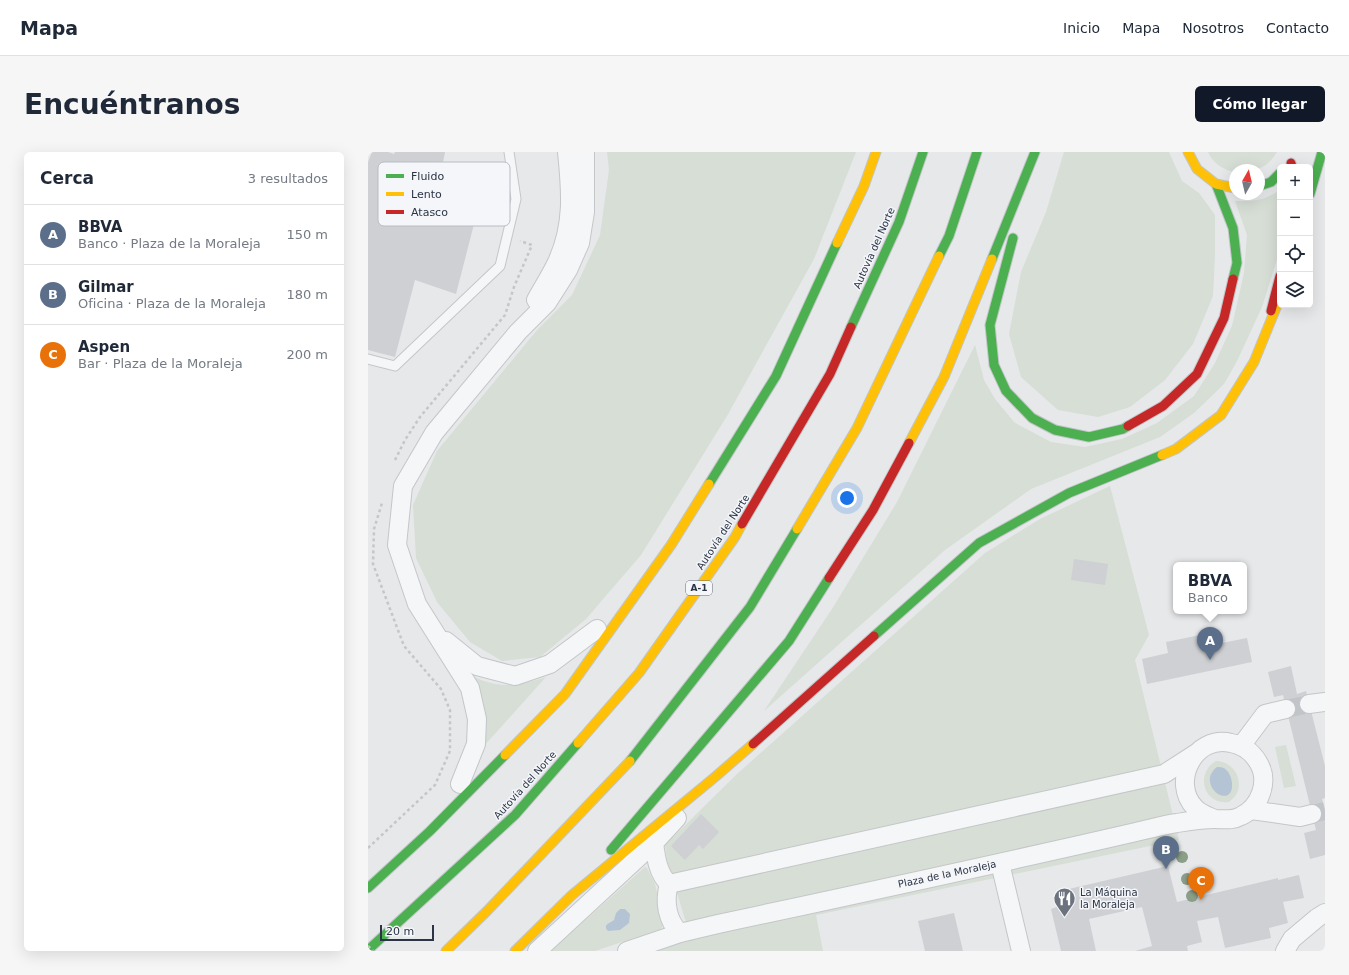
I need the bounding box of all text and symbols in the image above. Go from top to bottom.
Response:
text: Mapa [20,17,78,39]
text: Inicio [1063,20,1100,36]
text: Mapa [1122,20,1160,36]
text: Nosotros [1182,20,1244,36]
text: Contacto [1266,20,1329,36]
button: Cómo llegar [1195,86,1325,122]
text: Encuéntranos [24,88,240,121]
legend [378,162,510,226]
north arrow [1229,164,1265,200]
map controls [1277,164,1313,308]
button: + [1277,164,1313,200]
text: Cerca [40,168,94,188]
text: Fluido [411,170,444,183]
text: 3 resultados [248,171,328,186]
text: Lento [411,188,442,201]
button: − [1277,200,1313,236]
text: Atasco [411,206,448,219]
street label: Autovía del Norte [851,206,897,290]
text: BBVA [78,218,122,236]
text: A [48,227,58,242]
text: 150 m [286,227,328,242]
text: Banco · Plaza de la Moraleja [78,236,261,251]
button: locate [1277,236,1313,272]
button: layers [1277,272,1313,308]
text: Gilmar [78,278,134,296]
text: B [48,287,58,302]
text: 180 m [286,287,328,302]
text: Oficina · Plaza de la Moraleja [78,296,266,311]
text: Aspen [78,338,130,356]
text: C [48,347,58,362]
text: 200 m [286,347,328,362]
text: Bar · Plaza de la Moraleja [78,356,243,371]
your location [837,488,857,508]
street label: Autovía del Norte [695,492,751,572]
popup [1173,562,1247,614]
text: BBVA [1188,572,1232,590]
road number: A-1 [686,581,712,595]
text: Banco [1188,590,1228,605]
pin: A [1197,627,1223,660]
street label: Autovía del Norte [492,749,558,821]
pin: B [1153,836,1179,869]
street label: Plaza de la Moraleja [897,858,997,890]
pin: C [1188,867,1214,900]
restaurant icon: La Máquina la Moraleja [1051,885,1077,918]
place label: La Máquina la Moraleja [1080,887,1138,910]
scale bar [380,923,434,942]
text: 20 m [386,925,414,938]

